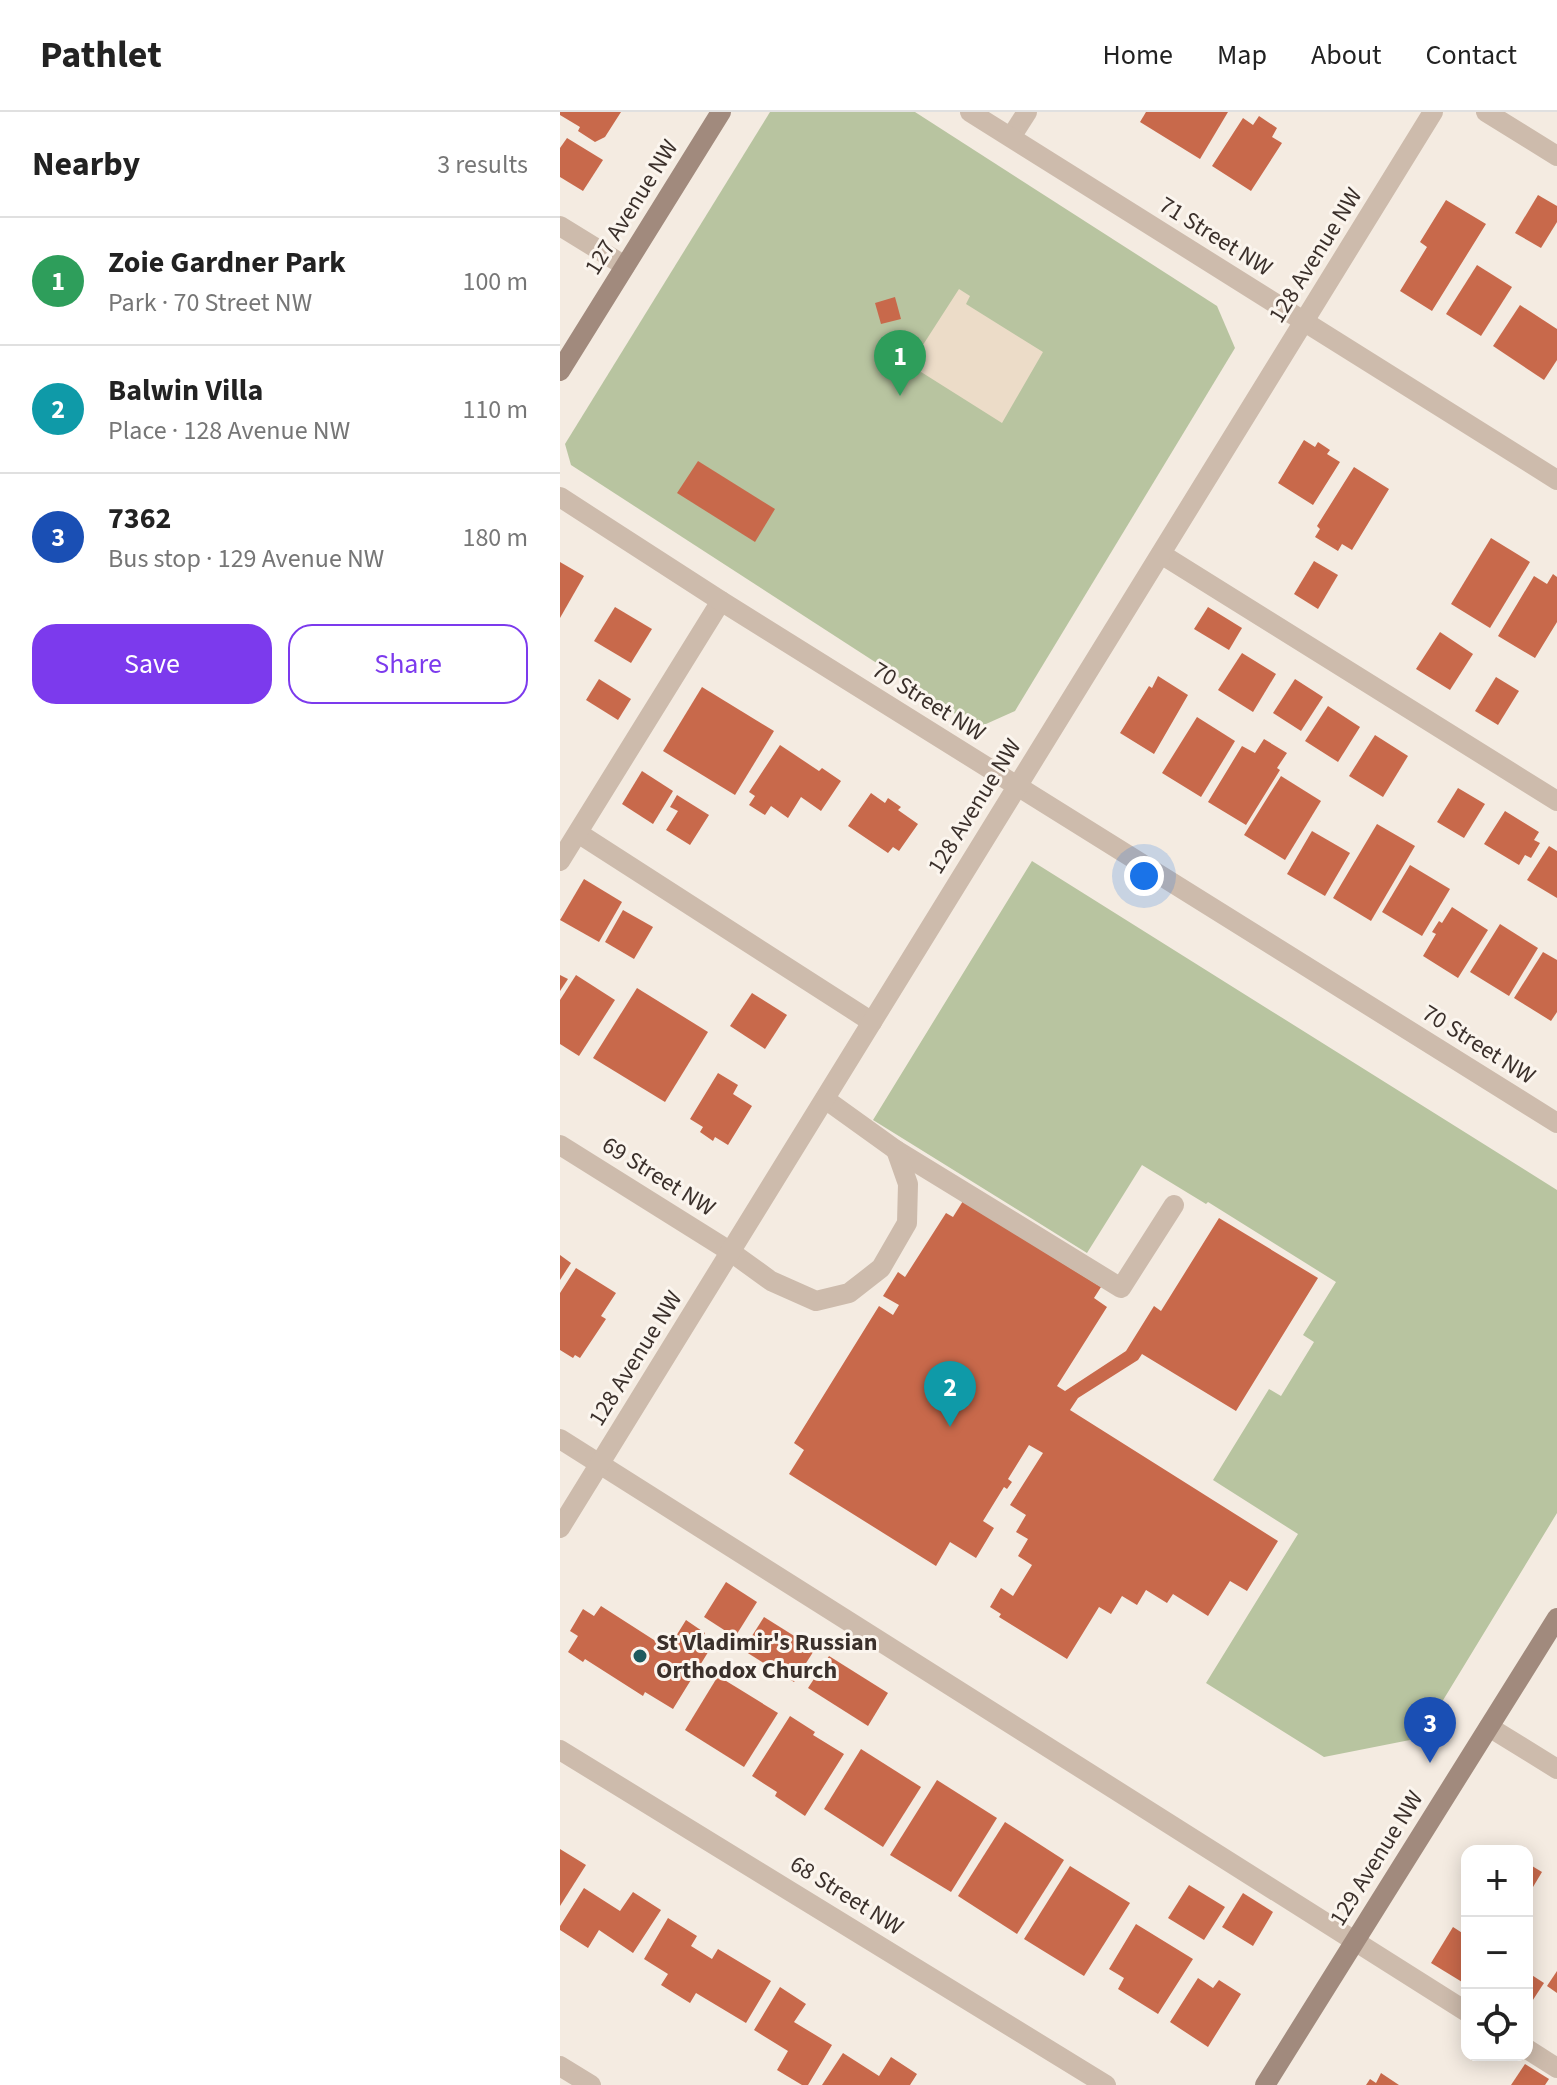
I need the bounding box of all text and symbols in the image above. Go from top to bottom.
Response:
text: Pathlet [40,28,162,82]
text: Home [1102,35,1173,75]
text: Map [1217,35,1267,75]
text: About [1311,35,1382,75]
text: Contact [1426,35,1517,75]
street label: 127 Avenue NW [576,133,687,282]
text: Nearby [32,140,140,189]
text: 3 results [437,146,528,183]
street label: 128 Avenue NW [1260,181,1371,330]
street label: 71 Street NW [1152,188,1279,285]
text: Zoie Gardner Park [108,241,346,284]
text: 1 [51,263,65,300]
text: 100 m [462,263,528,300]
text: Park · 70 Street NW [108,284,312,321]
pin: 1 [874,330,926,396]
text: Balwin Villa [108,369,263,412]
text: 2 [51,391,65,428]
text: 110 m [462,391,528,428]
text: Place · 128 Avenue NW [108,412,350,449]
text: 7362 [108,497,171,540]
text: 3 [51,519,65,556]
text: 180 m [462,519,528,556]
text: Bus stop · 129 Avenue NW [108,540,384,577]
button: Save [32,624,272,704]
button: Share [288,624,528,704]
street label: 70 Street NW [865,653,992,750]
street label: 128 Avenue NW [919,732,1030,881]
your location [1124,856,1164,896]
street label: 70 Street NW [1415,996,1542,1093]
street label: 69 Street NW [595,1128,722,1225]
street label: 128 Avenue NW [580,1284,691,1433]
pin: 2 [924,1361,976,1427]
place label: St Vladimir's Russian Orthodox Church [656,1625,877,1688]
marker: St Vladimir's Russian Orthodox Church [631,1647,649,1665]
pin: 3 [1404,1697,1456,1763]
street label: 129 Avenue NW [1321,1784,1432,1933]
map controls [1461,1845,1533,2061]
button: + [1461,1845,1533,1917]
street label: 68 Street NW [783,1847,910,1944]
button: − [1461,1917,1533,1989]
button: locate [1461,1989,1533,2061]

